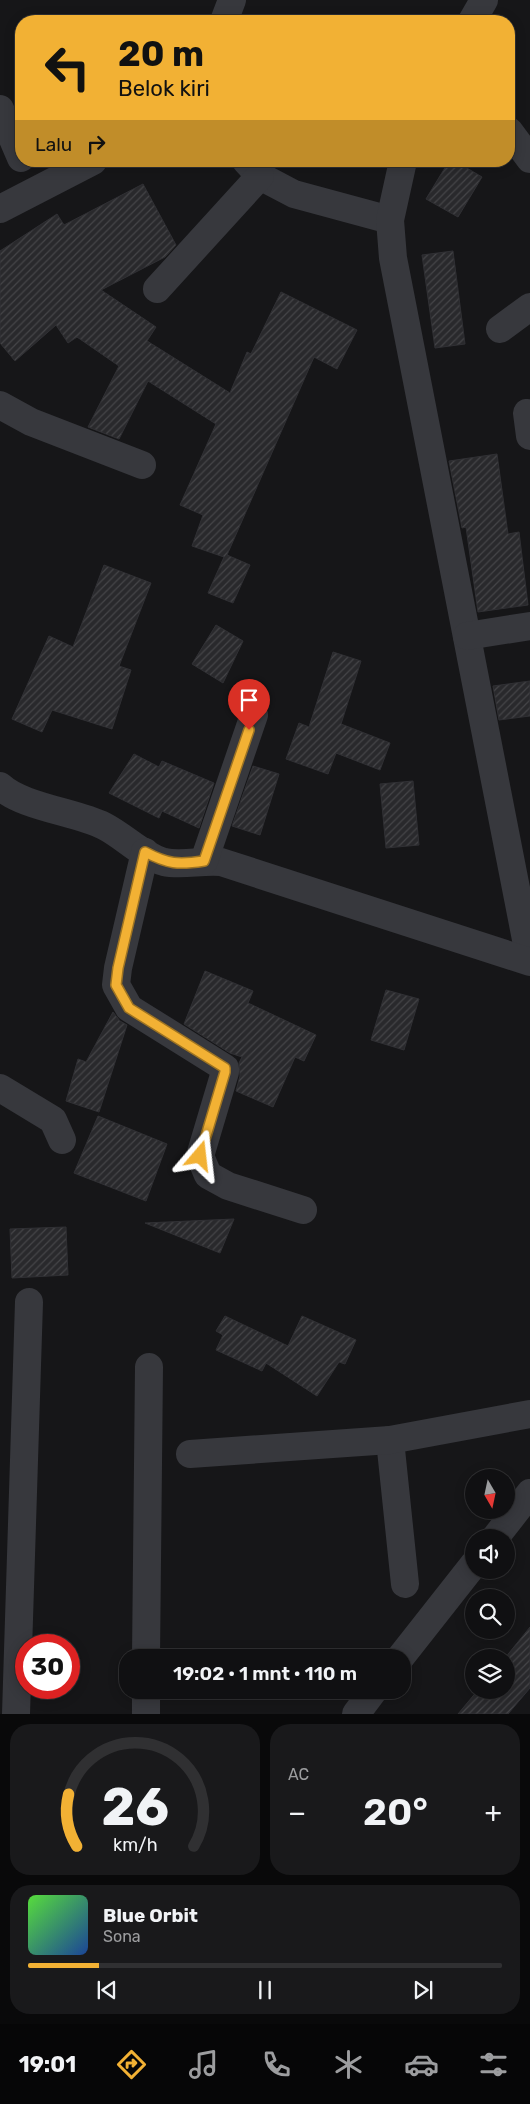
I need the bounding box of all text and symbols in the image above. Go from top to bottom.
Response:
text: 20 m [118,33,204,75]
icon: left [35,35,100,100]
text: Belok kiri [118,75,210,102]
icon: right [82,130,110,158]
text: Lalu [35,133,72,156]
pin [228,679,270,730]
icon: arrive [235,686,263,714]
position arrow [173,1129,225,1181]
north arrow [465,1469,515,1519]
map controls [465,1469,515,1699]
button: sound [465,1529,515,1579]
button: search [465,1589,515,1639]
speed limit sign: 30 [15,1634,80,1699]
button: layers [465,1649,515,1699]
text: 19:02 · 1 mnt · 110 m [173,1662,357,1685]
text: AC [288,1765,309,1784]
text: 26 [101,1776,169,1838]
text: 20° [363,1789,428,1835]
text: − [288,1796,306,1829]
text: + [485,1796,502,1829]
text: km/h [113,1834,157,1855]
text: Blue Orbit [103,1904,198,1927]
text: Sona [103,1927,141,1946]
icon: previous [93,1976,121,2004]
icon: pause [251,1976,279,2004]
icon: next [409,1976,437,2004]
icon: directions [114,2047,149,2082]
icon: music [186,2047,221,2082]
icon: phone [259,2047,294,2082]
icon: climate [331,2047,366,2082]
icon: car [404,2047,439,2082]
icon: filters [476,2047,511,2082]
text: 19:01 [19,2051,76,2078]

